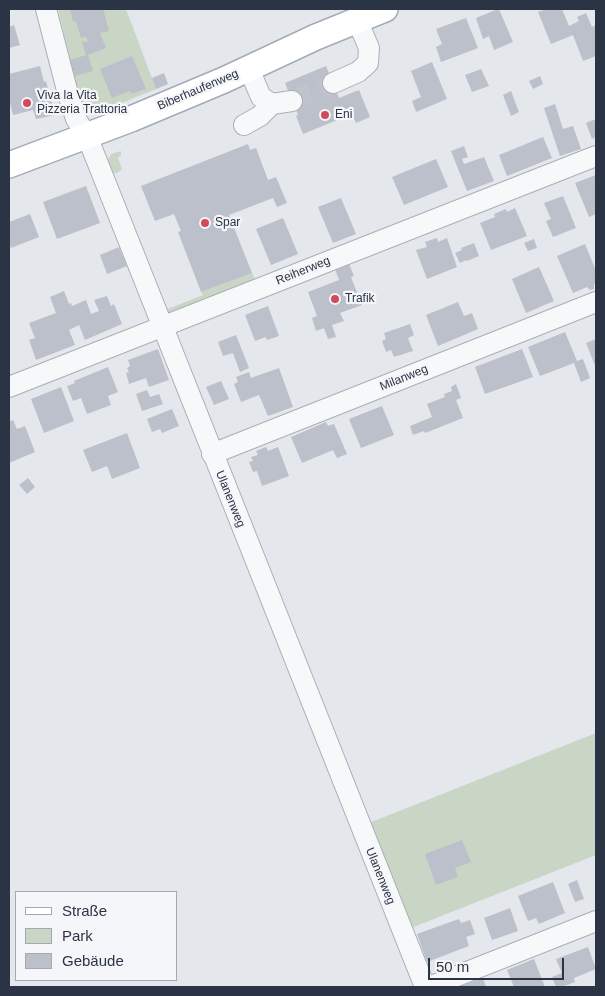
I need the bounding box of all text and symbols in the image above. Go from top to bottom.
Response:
street label: Biberhaufenweg [155,66,241,114]
place label: Viva la Vita Pizzeria Trattoria [37,89,127,117]
marker: Viva la Vita Pizzeria Trattoria [21,97,33,109]
place label: Eni [335,108,352,122]
marker: Eni [319,109,331,121]
place label: Spar [215,216,240,230]
marker: Spar [199,217,211,229]
street label: Reiherweg [274,254,332,288]
place label: Trafik [345,292,375,306]
marker: Trafik [329,293,341,305]
street label: Milanweg [378,362,430,394]
street label: Ulanenweg [212,468,248,530]
street label: Ulanenweg [362,845,398,907]
legend [15,891,178,981]
text: Straße [62,902,107,919]
text: Park [62,927,93,944]
scale bar [430,948,566,980]
text: Gebäude [62,952,124,969]
text: 50 m [436,958,469,975]

